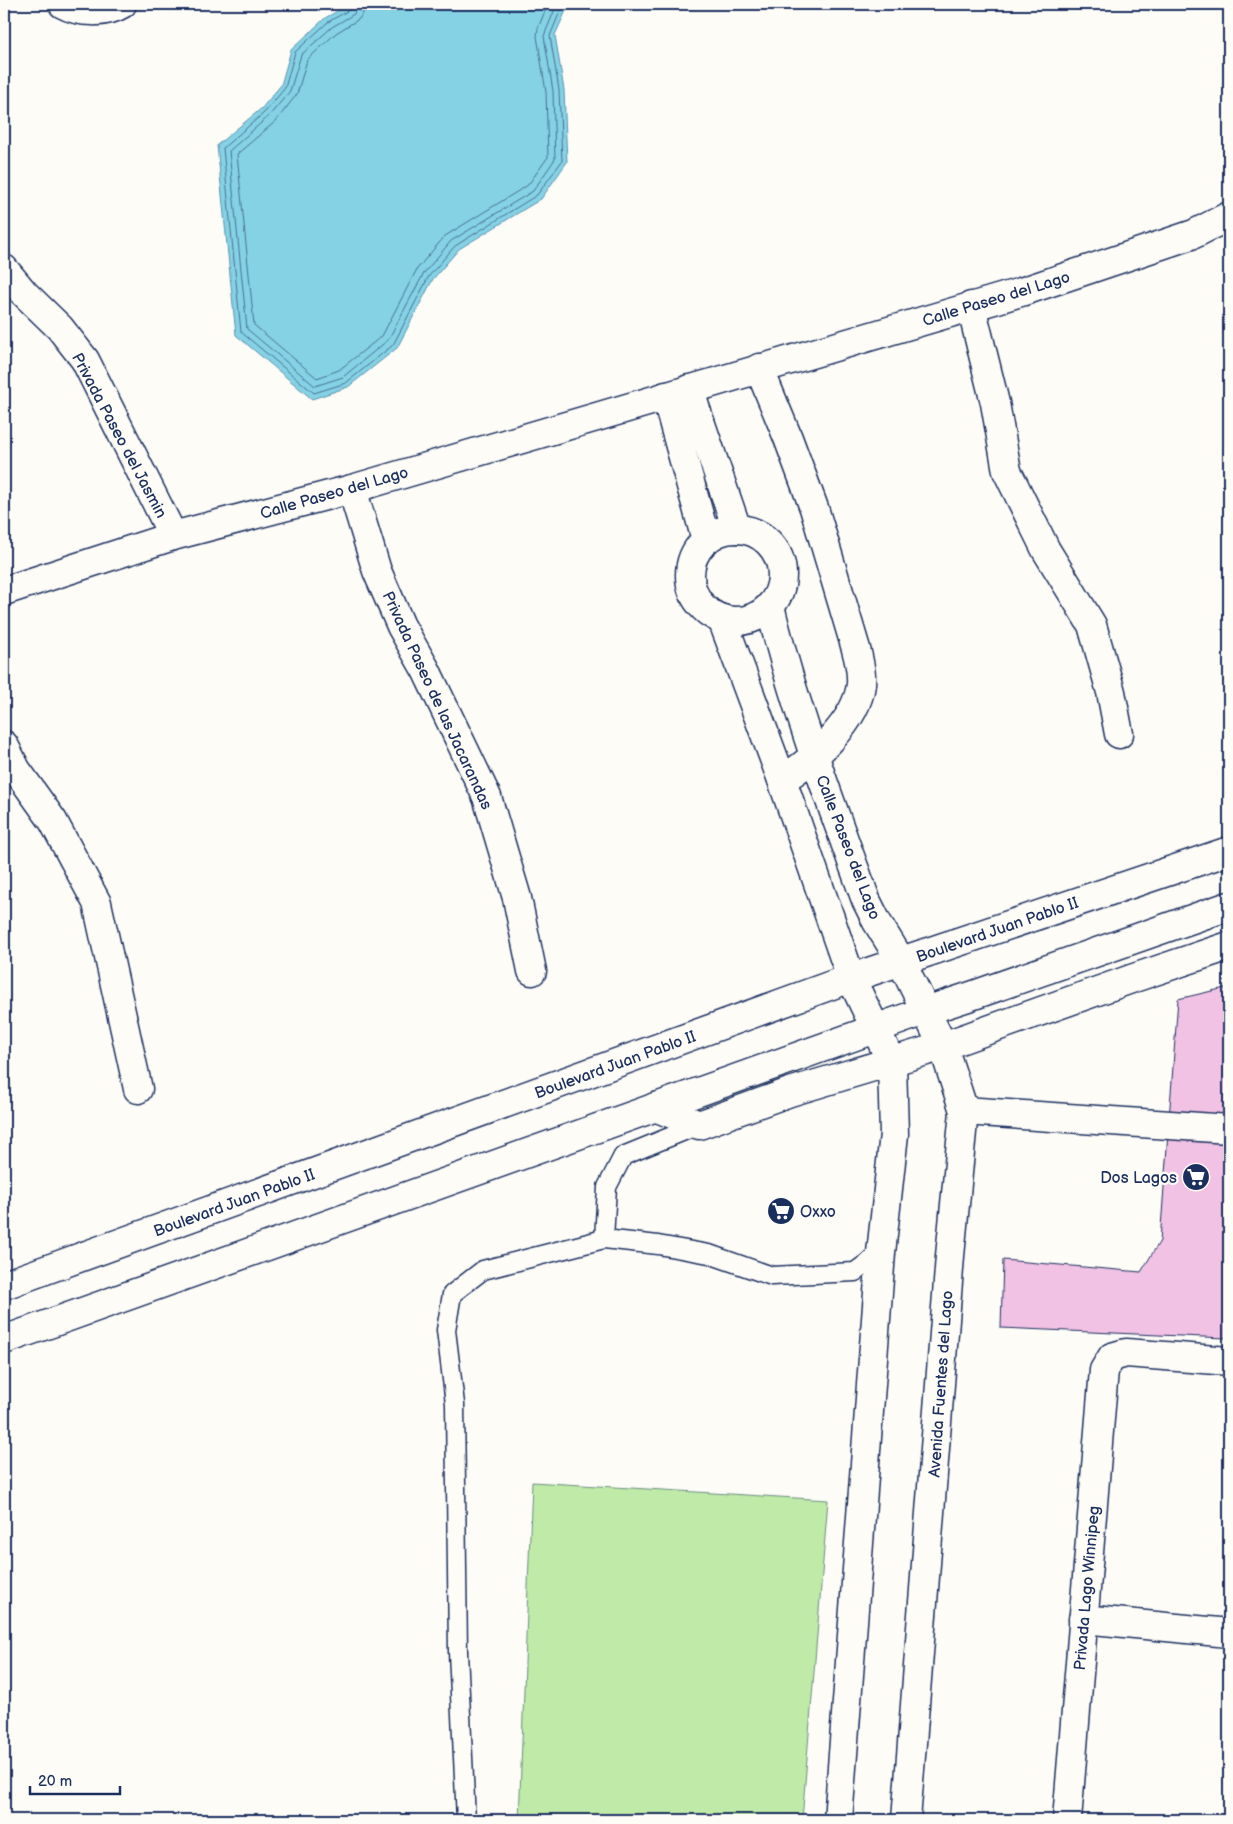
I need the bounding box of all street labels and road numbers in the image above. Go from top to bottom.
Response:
street label: Calle Paseo del Lago [920,268,1072,331]
street label: Privada Paseo del Jasmin [67,350,170,521]
street label: Calle Paseo del Lago [258,463,411,524]
street label: Privada Paseo de las Jacarandas [378,588,496,813]
street label: Calle Paseo del Lago [811,773,884,922]
street label: Boulevard Juan Pablo II [914,894,1081,967]
street label: Boulevard Juan Pablo II [532,1027,699,1103]
street label: Boulevard Juan Pablo II [151,1165,318,1241]
street label: Avenida Fuentes del Lago [925,1290,958,1478]
street label: Privada Lago Winnipeg [1071,1505,1104,1671]

